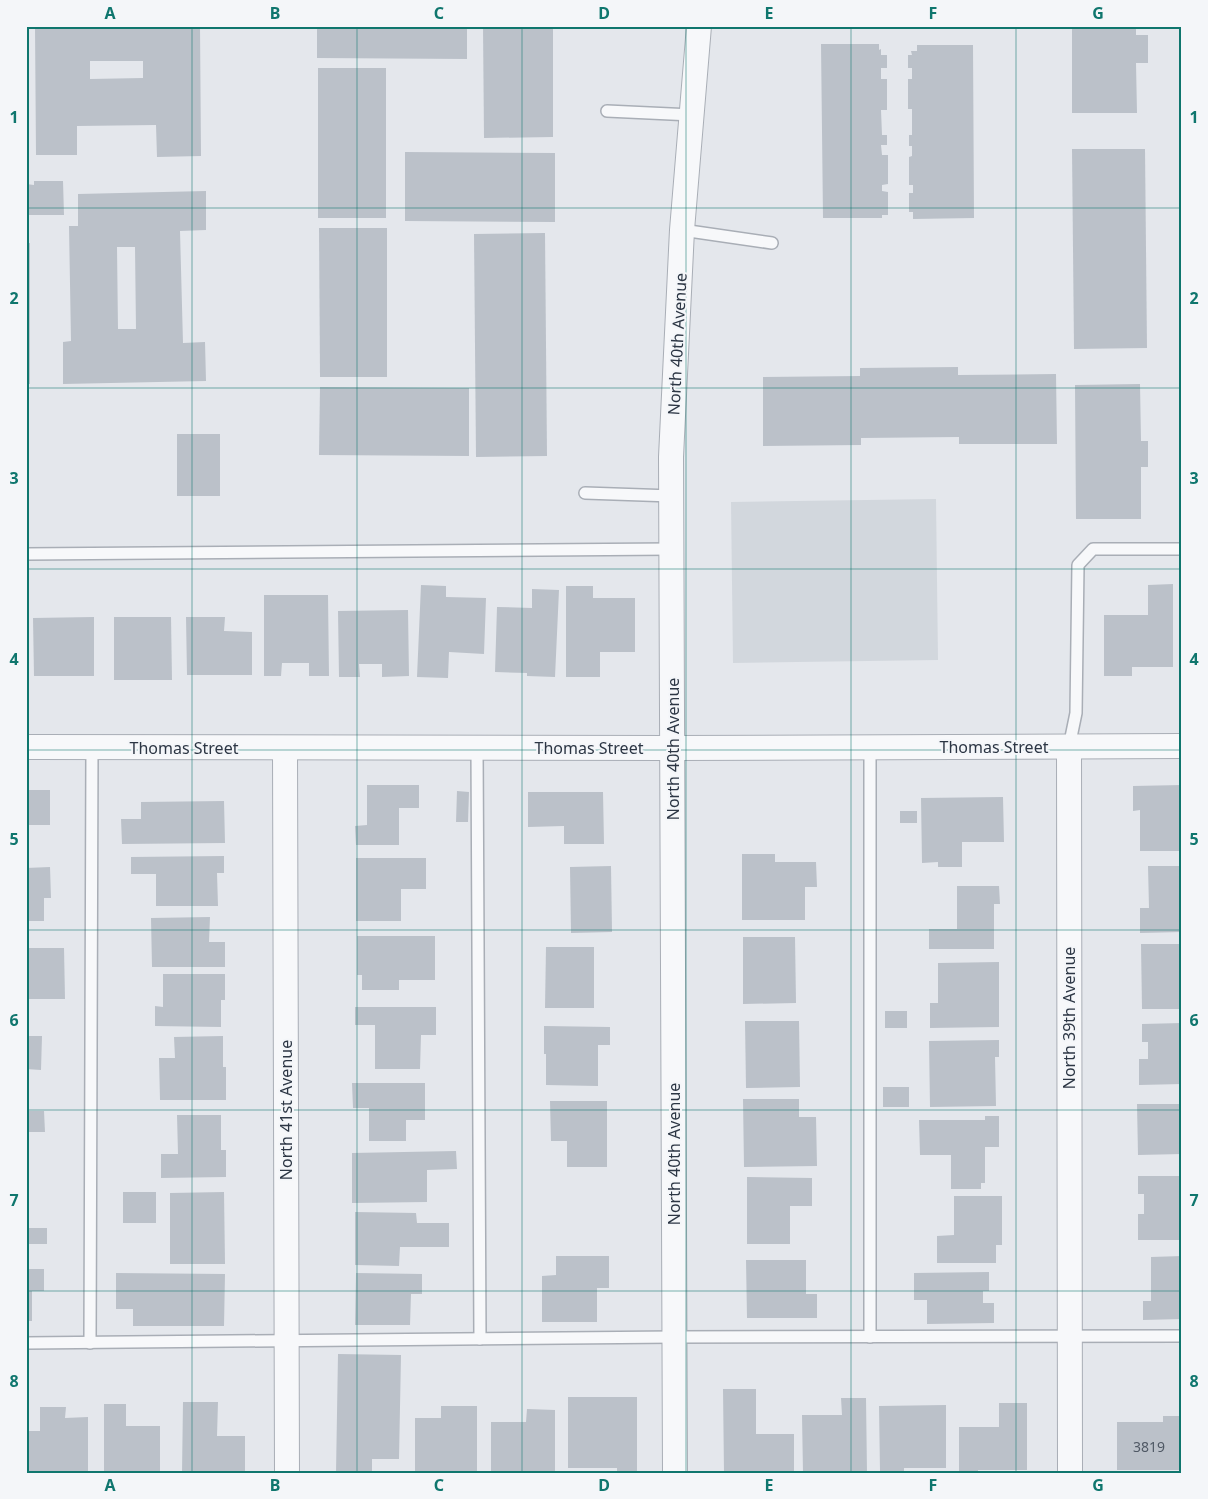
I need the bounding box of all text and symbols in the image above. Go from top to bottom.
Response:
text: A [104,2,116,24]
text: B [270,2,280,24]
text: C [434,2,444,24]
text: D [598,2,610,24]
text: E [765,2,774,24]
text: F [929,2,937,24]
text: G [1092,2,1104,24]
text: 1 [9,106,19,128]
text: 1 [1189,106,1199,128]
street label: North 40th Avenue [662,272,692,416]
text: 2 [9,287,19,309]
text: 2 [1189,287,1199,309]
text: 3 [9,467,19,489]
text: 3 [1189,467,1199,489]
text: 4 [9,648,19,670]
text: 4 [1189,648,1199,670]
street label: North 40th Avenue [662,678,684,820]
street label: Thomas Street [940,736,1049,758]
street label: Thomas Street [130,737,239,759]
street label: Thomas Street [535,737,644,759]
text: 5 [9,828,19,850]
text: 5 [1189,828,1199,850]
street label: North 39th Avenue [1058,947,1080,1089]
text: 6 [9,1009,19,1031]
text: 6 [1189,1009,1199,1031]
street label: North 41st Avenue [275,1040,297,1180]
street label: North 40th Avenue [663,1083,685,1225]
text: 7 [9,1189,19,1211]
text: 7 [1189,1189,1199,1211]
text: 8 [9,1370,19,1392]
text: 8 [1189,1370,1199,1392]
house number: 3819 [1133,1437,1165,1456]
text: A [104,1474,116,1496]
text: B [270,1474,280,1496]
text: C [434,1474,444,1496]
text: D [598,1474,610,1496]
text: E [765,1474,774,1496]
text: F [929,1474,937,1496]
text: G [1092,1474,1104,1496]

